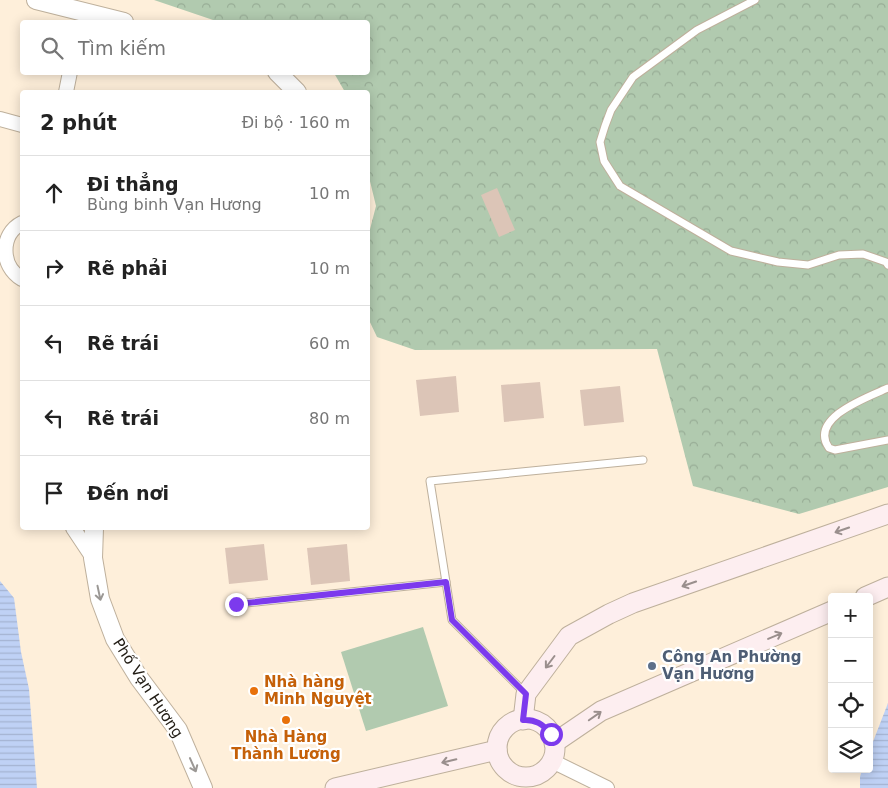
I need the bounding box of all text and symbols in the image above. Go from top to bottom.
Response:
search box [20,20,370,75]
icon: search [38,34,66,62]
text: Tìm kiếm [78,37,166,59]
text: 2 phút [40,111,117,135]
text: Đi bộ · 160 m [242,113,350,132]
text: Đi thẳng [87,173,179,195]
icon: ahead [40,179,68,207]
text: 10 m [309,184,350,203]
text: Bùng binh Vạn Hương [87,195,262,214]
icon: right [40,254,68,282]
text: Rẽ phải [87,257,168,279]
text: 10 m [309,259,350,278]
icon: left [40,329,68,357]
text: Rẽ trái [87,332,159,354]
text: 60 m [309,334,350,353]
icon: left [40,404,68,432]
text: Rẽ trái [87,407,159,429]
text: 80 m [309,409,350,428]
icon: arrive [40,479,68,507]
text: Đến nơi [87,482,169,504]
one-way arrow [835,526,850,535]
one-way arrow [681,580,697,589]
one-way arrow [95,585,104,601]
route end [225,593,248,616]
map controls [828,593,873,773]
button: + [828,593,873,638]
one-way arrow [767,630,782,640]
street label: Phố Vạn Hương [109,635,187,741]
button: − [828,638,873,683]
place label: Công An Phường Vạn Hương [662,648,802,683]
one-way arrow [545,655,555,669]
marker: Công An Phường Vạn Hương [646,660,658,672]
place label: Nhà hàng Minh Nguyệt [264,673,372,708]
button: locate [828,683,873,728]
marker: Nhà hàng Minh Nguyệt [248,685,260,697]
one-way arrow [588,711,602,721]
marker: Nhà Hàng Thành Lương [280,714,292,726]
route start [540,723,563,746]
place label: Nhà Hàng Thành Lương [231,728,341,763]
button: layers [828,728,873,773]
one-way arrow [189,757,199,772]
one-way arrow [442,757,458,766]

